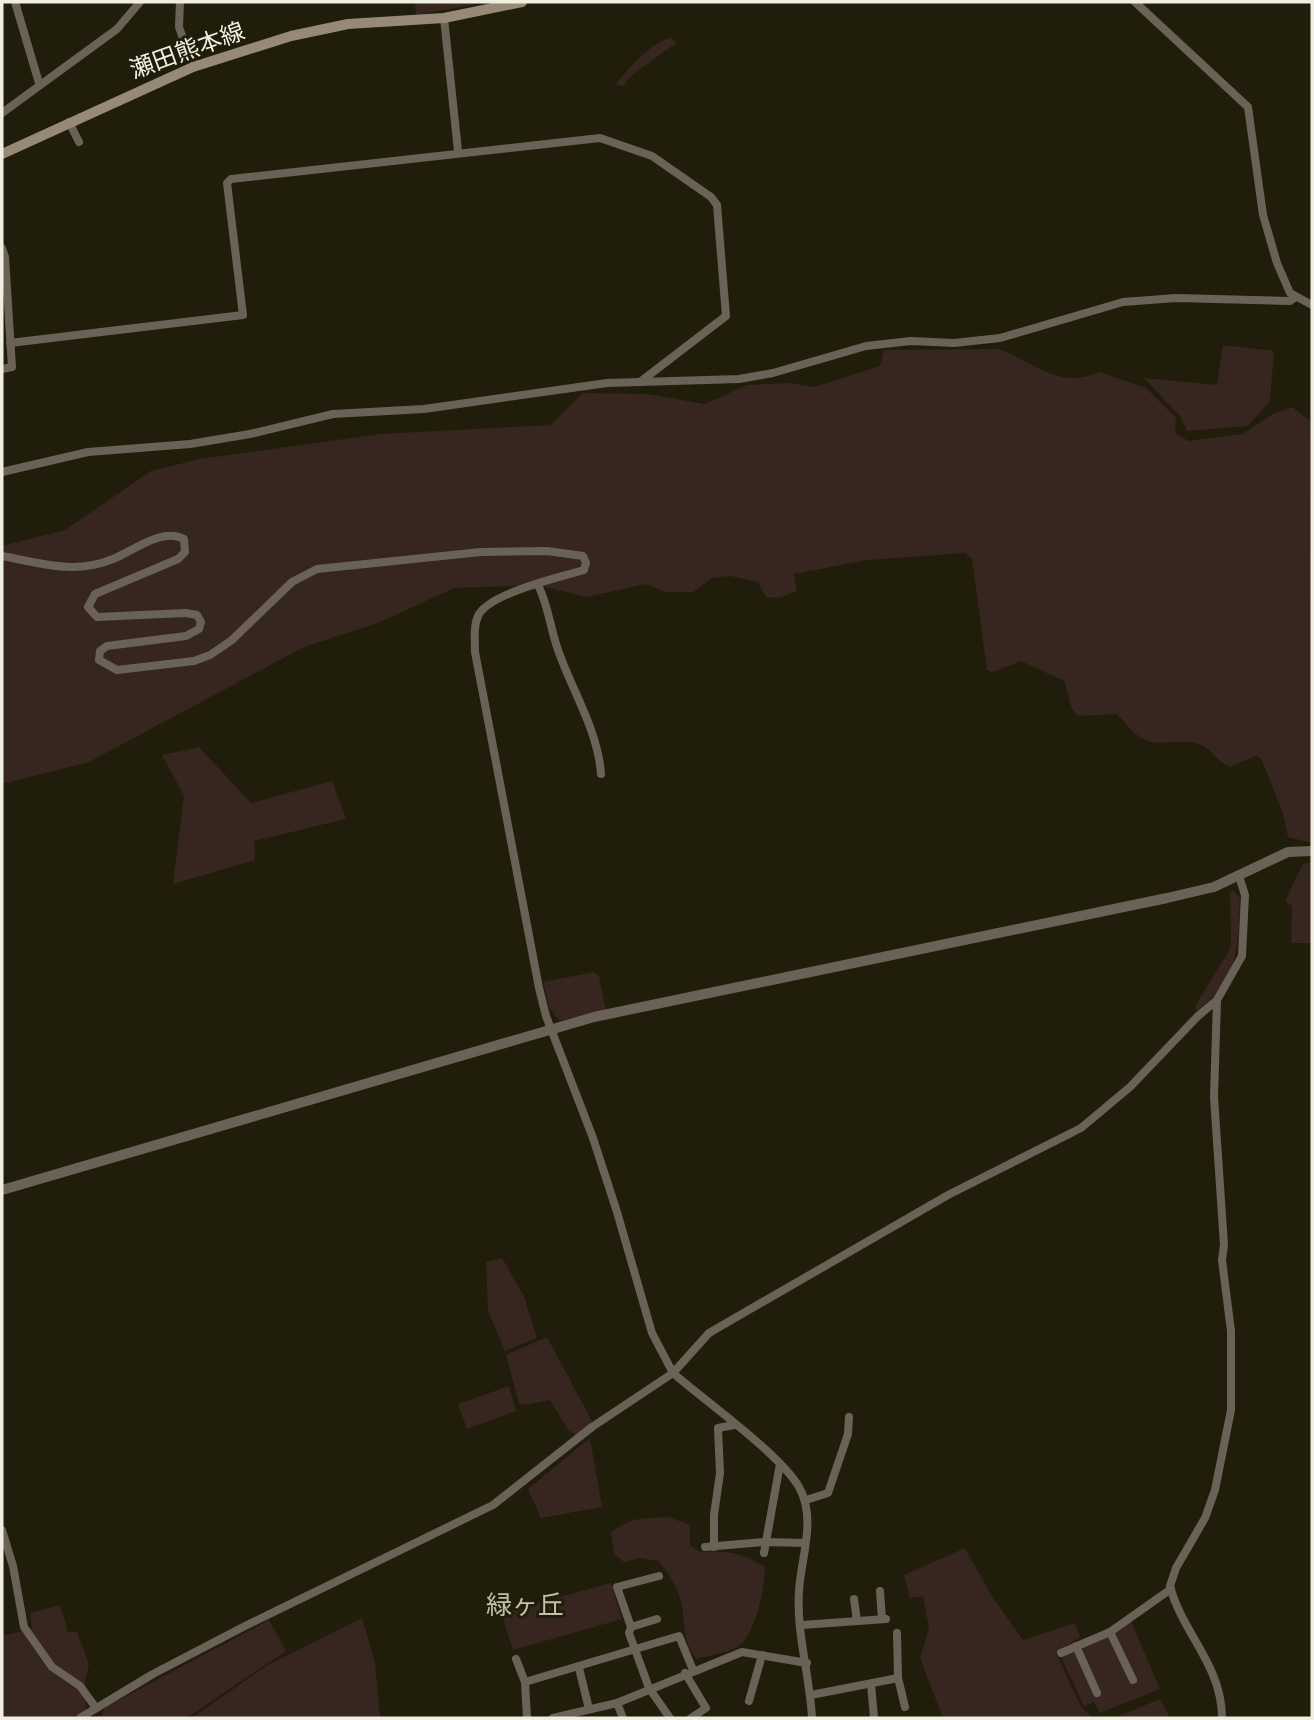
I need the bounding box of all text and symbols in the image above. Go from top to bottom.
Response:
street label: 瀬田熊本線 [126,16,248,84]
district label: 緑ヶ丘 [486,1589,564,1621]

